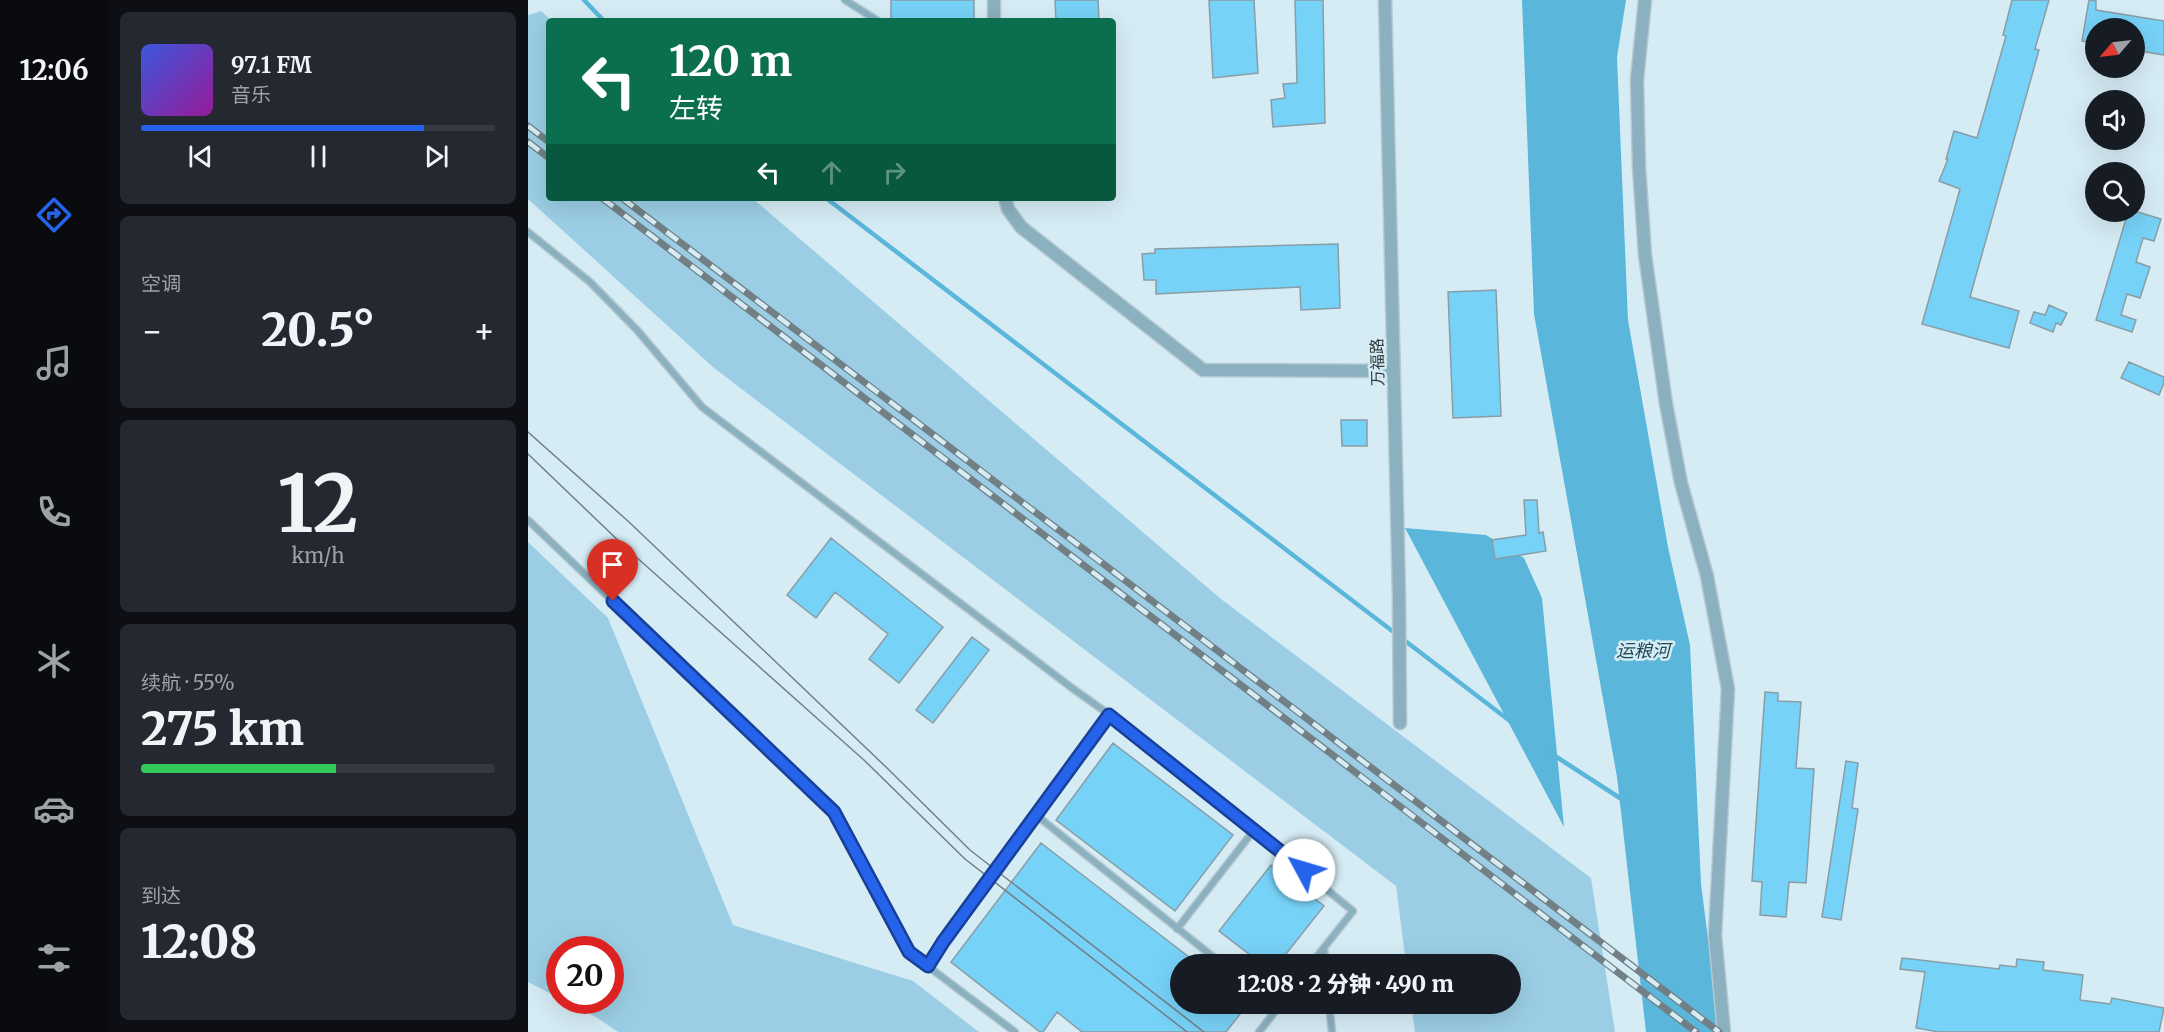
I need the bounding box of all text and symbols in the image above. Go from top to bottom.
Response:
north arrow [2085,18,2145,78]
map controls [2085,18,2145,222]
text: 120 m [669,35,792,87]
icon: left [570,42,648,120]
text: 97.1 FM [231,51,312,79]
text: 12:06 [19,53,89,87]
text: 音乐 [231,82,271,107]
button: sound [2085,90,2145,150]
text: 左转 [669,91,723,125]
icon: previous [184,140,217,173]
icon: pause [302,140,335,173]
icon: next [420,140,453,173]
icon: left [752,156,785,189]
icon: ahead [815,156,848,189]
icon: right [878,156,911,189]
button: search [2085,162,2145,222]
icon: directions [33,194,75,236]
text: 空调 [141,271,181,296]
text: 20.5° [261,302,375,358]
text: − [141,311,163,352]
text: + [473,311,495,352]
street label: 万福路 [1367,338,1387,386]
icon: music [33,342,75,384]
text: 12 [277,455,359,553]
icon: phone [33,491,75,533]
pin [587,539,638,601]
text: km/h [292,543,344,568]
icon: arrive [596,548,629,581]
water label: 运粮河 [1616,639,1673,662]
icon: climate [33,640,75,682]
text: 续航 · 55% [141,670,235,695]
text: 275 km [141,701,304,757]
icon: car [33,788,75,830]
position arrow [1272,838,1336,902]
text: 到达 [141,883,181,908]
text: 12:08 [141,914,257,970]
speed limit sign: 20 [546,936,624,1014]
icon: filters [33,937,75,979]
text: 12:08 · 2 分钟 · 490 m [1237,970,1454,998]

